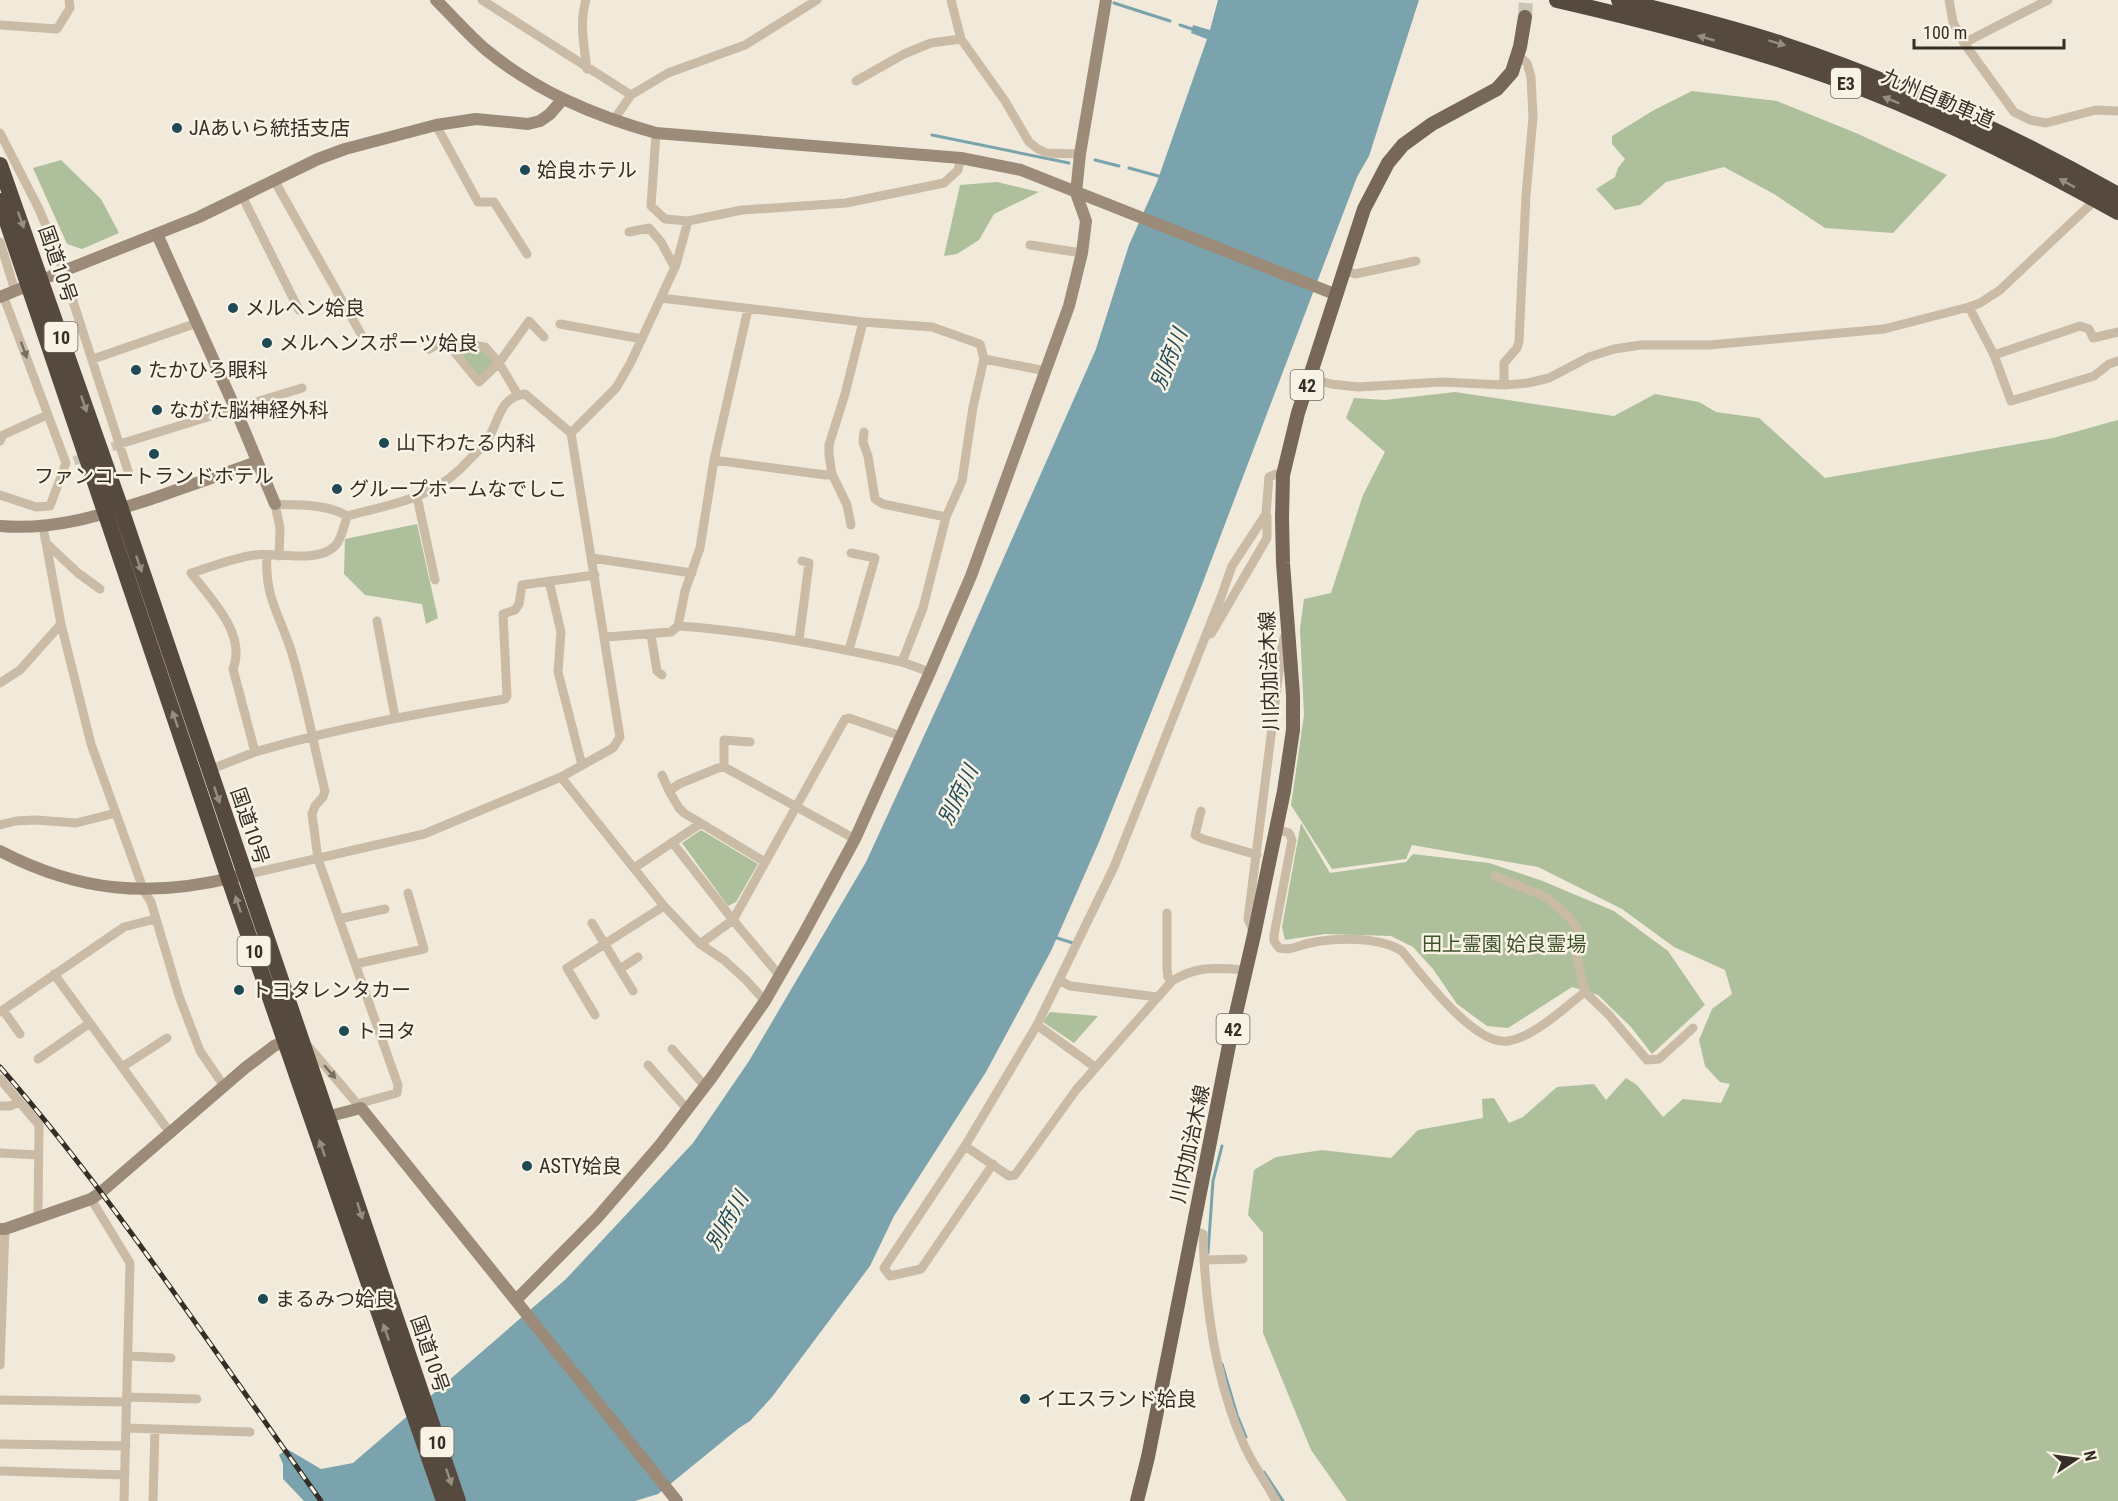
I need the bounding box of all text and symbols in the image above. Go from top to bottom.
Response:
scale bar [1914,12,2064,50]
text: 100 m [1923,22,1967,43]
one-way arrow [1697,33,1715,42]
one-way arrow [1768,39,1786,48]
street label: 九州自動車道 [1878,64,1998,132]
road number: E3 [1831,68,1861,98]
one-way arrow [1881,95,1899,105]
place label: JAあいら統括支店 [189,116,350,140]
marker: JAあいら統括支店 [170,121,184,135]
place label: 姶良ホテル [537,158,637,182]
marker: 姶良ホテル [518,163,532,177]
one-way arrow [2059,178,2075,189]
one-way arrow [16,211,26,229]
street label: 国道10号 [34,222,82,306]
place label: メルヘン姶良 [245,296,365,320]
marker: メルヘン姶良 [226,301,240,315]
road number: 10 [44,322,78,352]
water label: 別府川 [1146,323,1193,393]
place label: メルヘンスポーツ姶良 [279,331,478,355]
marker: メルヘンスポーツ姶良 [260,336,274,350]
one-way arrow [19,341,29,359]
place label: たかひろ眼科 [148,358,268,382]
marker: たかひろ眼科 [129,363,143,377]
road number: 42 [1290,370,1324,400]
one-way arrow [80,396,90,414]
place label: ながた脳神経外科 [169,398,329,422]
marker: ながた脳神経外科 [150,403,164,417]
place label: 山下わたる内科 [396,431,536,455]
marker: 山下わたる内科 [377,436,391,450]
marker: ファンコートランドホテル [147,447,161,461]
place label: ファンコートランドホテル [34,464,274,488]
place label: グループホームなでしこ [349,477,567,501]
marker: グループホームなでしこ [330,482,344,496]
one-way arrow [135,555,145,573]
street label: 川内加治木線 [1255,611,1283,731]
one-way arrow [170,710,180,728]
water label: 別府川 [933,760,983,829]
street label: 国道10号 [226,784,274,868]
one-way arrow [213,786,223,804]
one-way arrow [232,895,242,913]
park label: 田上霊園 姶良霊場 [1422,932,1586,956]
road number: 10 [238,936,270,966]
place label: トヨタレンタカー [251,978,411,1002]
marker: トヨタレンタカー [232,983,246,997]
road number: 42 [1216,1014,1250,1044]
place label: トヨタ [356,1019,416,1043]
marker: トヨタ [337,1024,351,1038]
one-way arrow [323,1064,336,1080]
street label: 川内加治木線 [1166,1083,1214,1205]
one-way arrow [317,1139,327,1157]
place label: ASTY姶良 [539,1154,622,1178]
marker: ASTY姶良 [520,1159,534,1173]
water label: 別府川 [701,1186,754,1254]
one-way arrow [355,1202,365,1220]
place label: まるみつ姶良 [275,1287,395,1311]
marker: まるみつ姶良 [256,1292,270,1306]
street label: 国道10号 [406,1312,454,1396]
one-way arrow [380,1323,390,1341]
place label: イエスランド姶良 [1037,1387,1197,1411]
marker: イエスランド姶良 [1018,1392,1032,1406]
road number: 10 [420,1427,454,1457]
north arrow [2046,1429,2106,1489]
text: N [2080,1449,2100,1463]
one-way arrow [445,1468,455,1486]

